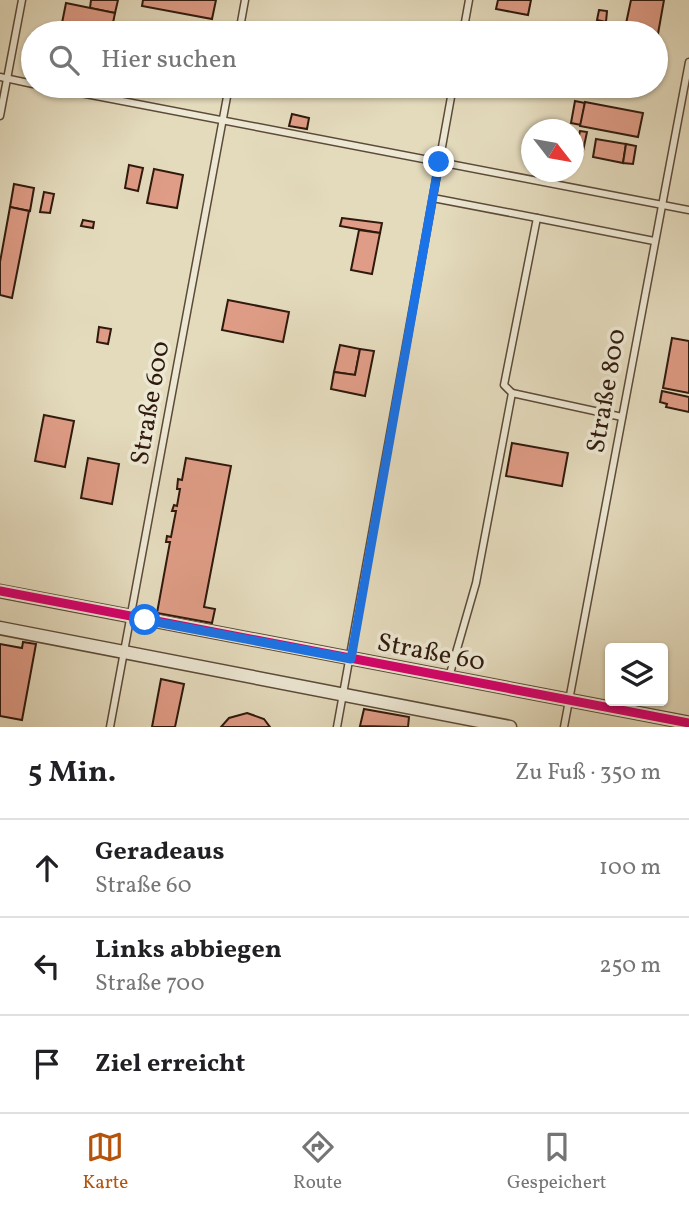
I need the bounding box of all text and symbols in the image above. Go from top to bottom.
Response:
search box [21,21,668,98]
icon: search [45,41,83,79]
text: Hier suchen [101,42,237,78]
north arrow [521,119,584,182]
route end [423,146,454,177]
street label: Straße 800 [578,326,636,456]
street label: Straße 600 [122,338,180,468]
route start [129,604,160,635]
street label: Straße 60 [374,625,488,681]
map controls [605,643,668,706]
button: layers [605,643,668,706]
text: 5 Min. [28,752,116,794]
text: Zu Fuß · 350 m [515,757,661,789]
text: Geradeaus [95,834,224,870]
icon: ahead [28,849,66,887]
text: 100 m [599,852,661,884]
text: Straße 60 [95,870,192,902]
text: Links abbiegen [95,932,282,968]
icon: left [28,947,66,985]
text: 250 m [599,950,661,982]
text: Straße 700 [95,968,204,1000]
icon: arrive [28,1045,66,1083]
text: Ziel erreicht [95,1046,245,1082]
tab: Karte [82,1128,128,1196]
tab: Route [293,1128,342,1196]
tab: Gespeichert [507,1128,607,1196]

